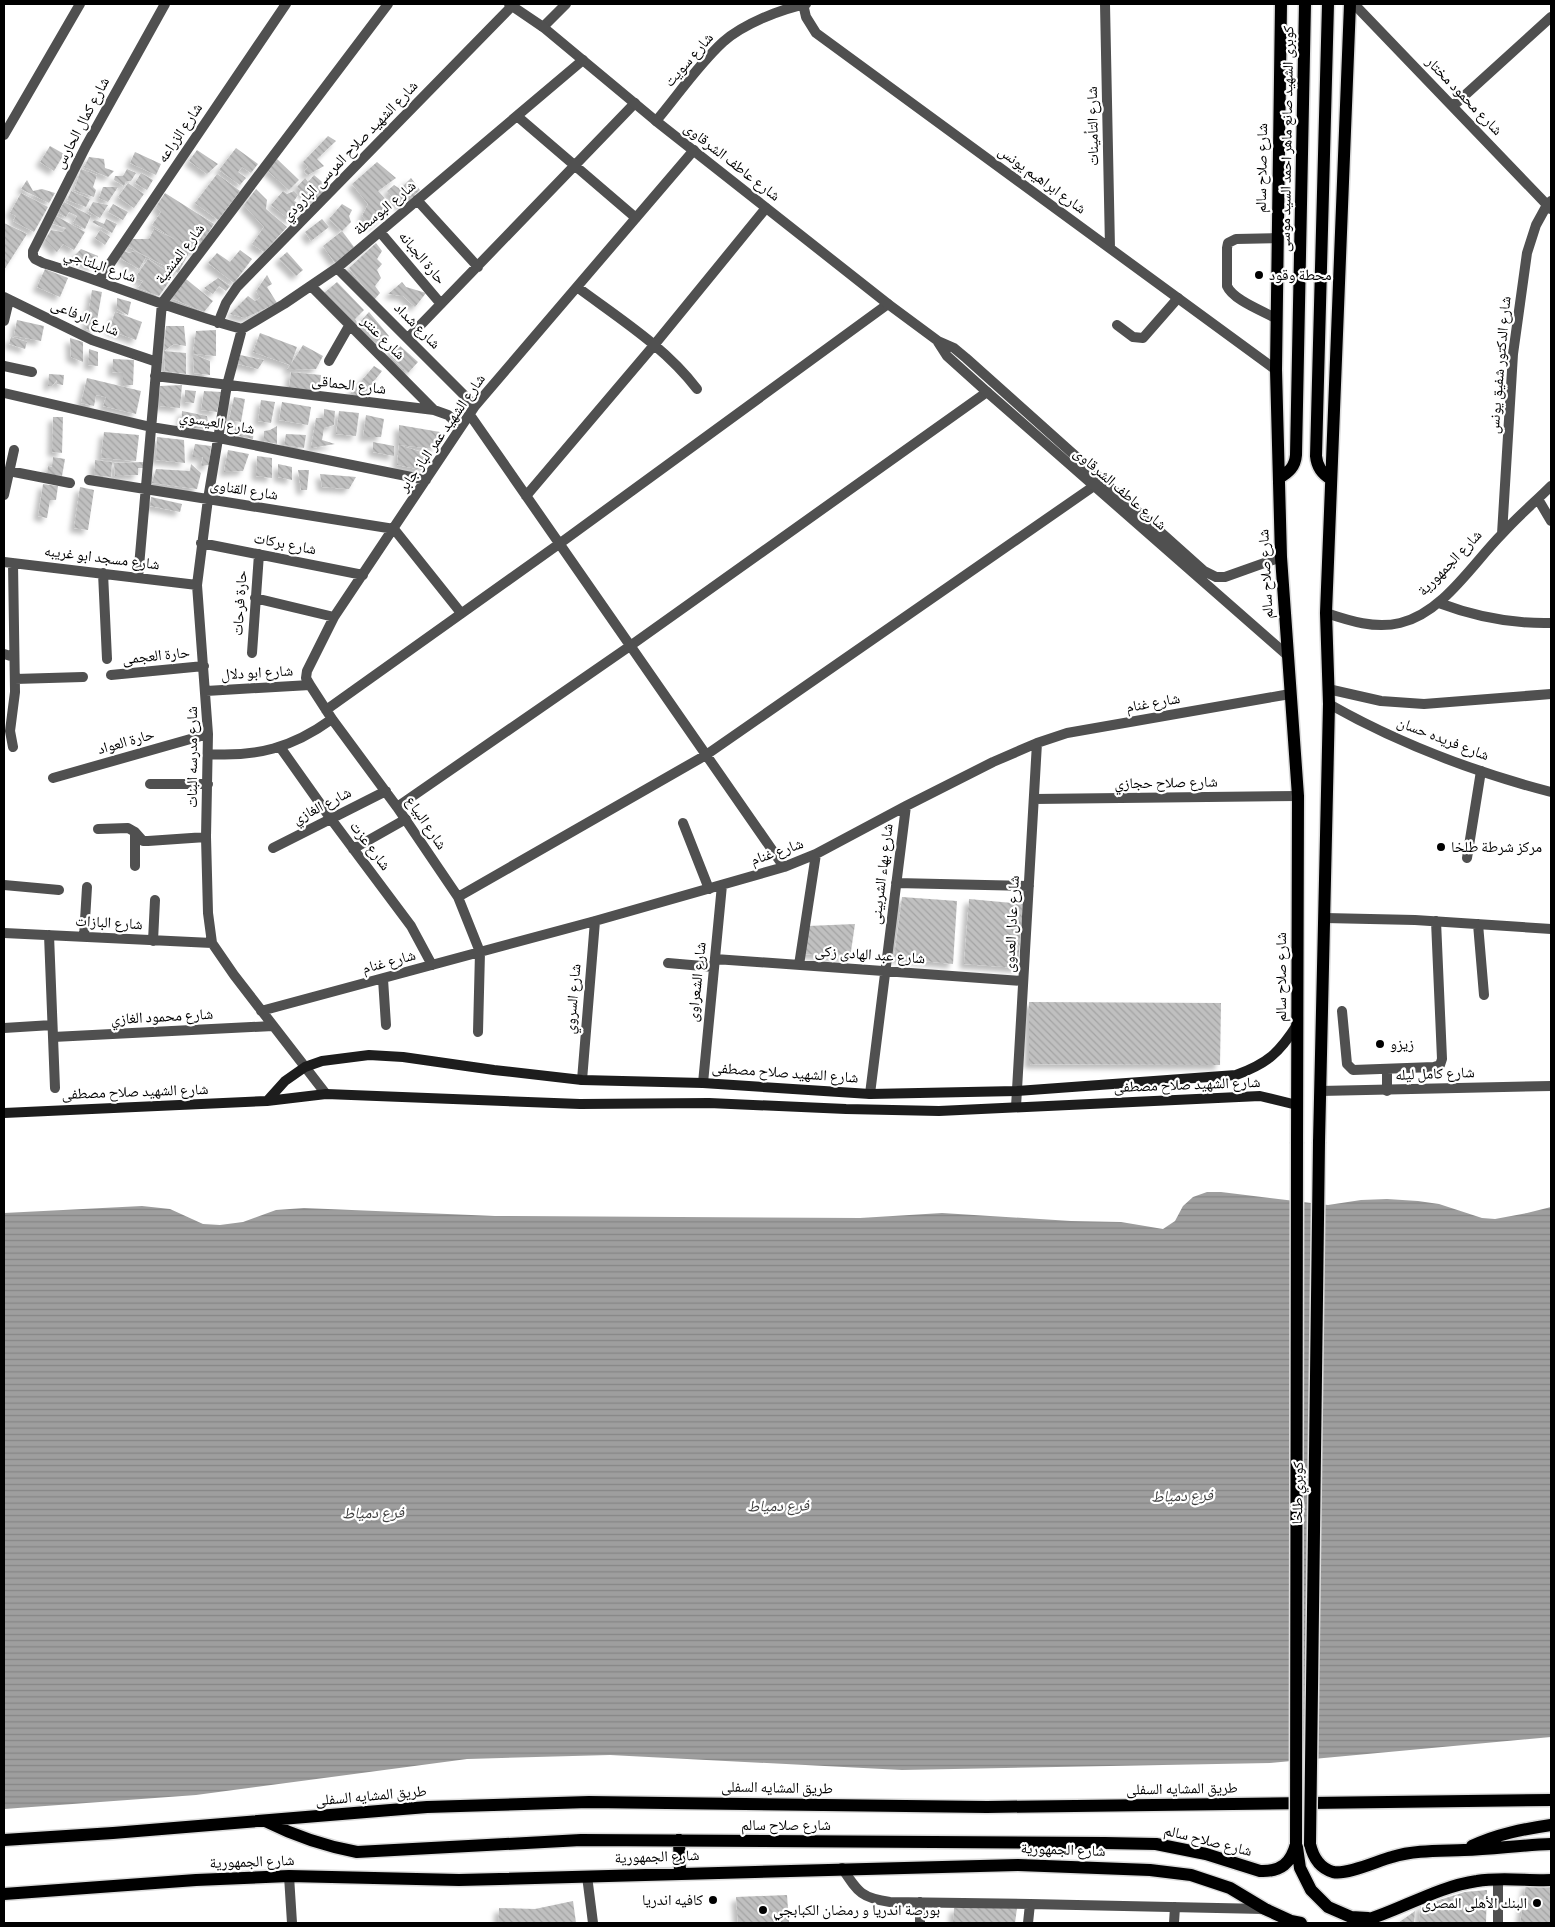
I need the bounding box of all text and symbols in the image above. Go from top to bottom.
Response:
street label: كوبرى الشهيد صانع ماهر احمد السيد موسى [1275,26,1299,252]
street label: شارع سويت [659,28,719,92]
street label: شارع محمود مختار [1420,51,1507,140]
street label: شارع كمال الحارس [49,73,115,173]
street label: شارع الشهيد صلاح المرسى البارودي [277,76,424,227]
street label: شارع التأمينات [1082,86,1104,166]
street label: شارع الزراعه [152,99,208,167]
street label: شارع عاطف الشرقاوى [679,118,785,206]
street label: شارع صلاح سالم [1251,123,1273,213]
street label: شارع ابراهيم يونس [994,141,1090,219]
street label: شارع البوسطة [349,176,421,240]
street label: شارع المنشية [150,219,210,289]
street label: حارة الجبانه [393,227,451,290]
street label: شارع البلتاجي [61,244,139,289]
place label: محطة وقود [1269,265,1332,286]
marker: محطة وقود [1253,269,1265,281]
street label: شارع الرفاعى [48,294,122,342]
street label: شارع الدكتور شفيق يونس [1484,295,1516,435]
street label: شارع شداد [389,298,445,354]
street label: شارع عنتر [355,310,410,365]
street label: شارع الحماقى [311,370,388,400]
street label: شارع الشهيد عمر الباز جابر [393,370,491,497]
street label: شارع العيسوي [178,406,256,441]
street label: شارع عاطف الشرقاوى [1069,443,1171,535]
street label: شارع القناوى [209,474,280,506]
street label: شارع الجمهورية [1413,525,1487,601]
street label: شارع بركات [252,528,318,560]
street label: شارع صلاح سالم [1253,529,1279,619]
street label: شارع مسجد ابو غريبه [43,541,161,576]
street label: حارة فرحات [227,569,253,636]
street label: حارة العجمى [121,642,191,670]
street label: شارع ابو دلال [220,661,294,685]
street label: شارع غنام [1124,688,1182,718]
street label: شارع مدرسه البنات [182,706,203,808]
street label: شارع فريده حسان [1394,712,1492,766]
street label: حارة العواد [95,724,157,760]
street label: شارع صلاح حجازي [1114,772,1218,795]
street label: شارع الغازي [289,782,355,830]
street label: شارع البياع [400,792,452,854]
street label: شارع عزت [345,817,396,875]
street label: شارع بهاء الشربينى [865,822,899,926]
street label: شارع غنام [748,833,806,871]
place label: مركز شرطة طلخا [1451,837,1542,858]
marker: مركز شرطة طلخا [1435,841,1447,853]
street label: شارع عادل العدوى [999,875,1025,973]
street label: شارع البازات [75,911,143,935]
street label: شارع صلاح سالم [1271,932,1292,1022]
street label: شارع الشعراوى [682,941,712,1023]
street label: شارع عبد الهادى زكى [814,941,926,969]
street label: شارع غنام [360,945,418,979]
street label: شارع السروي [559,963,587,1035]
street label: شارع محمود الغازي [110,1004,214,1031]
place label: زيزو [1390,1034,1414,1055]
marker: زيزو [1374,1038,1386,1050]
street label: شارع الشهيد صلاح مصطفى [711,1057,859,1089]
street label: شارع كامل ليله [1395,1062,1475,1086]
street label: شارع الشهيد صلاح مصطفى [1113,1072,1261,1098]
street label: شارع الشهيد صلاح مصطفى [61,1079,209,1105]
street label: كوبري طلخا [1287,1461,1310,1525]
water label: فرع دمياط [1151,1484,1215,1508]
water label: فرع دمياط [747,1494,810,1518]
water label: فرع دمياط [342,1501,405,1525]
street label: طريق المشايه السفلى [721,1777,833,1799]
street label: طريق المشايه السفلى [1126,1778,1238,1800]
street label: طريق المشايه السفلى [314,1781,428,1811]
street label: شارع صلاح سالم [741,1815,831,1836]
street label: شارع صلاح سالم [1162,1820,1254,1862]
street label: شارع الجمهورية [1020,1838,1106,1862]
street label: شارع الجمهورية [614,1845,700,1869]
street label: شارع الجمهورية [209,1850,295,1874]
place label: كافيه اندريا [642,1890,703,1911]
place label: البنك الأهلى المصرى [1422,1893,1527,1914]
marker: كافيه اندريا [707,1894,719,1906]
marker: البنك الأهلى المصرى [1531,1897,1543,1909]
place label: بورصة اندريا و رمضان الكبابجي [773,1900,940,1921]
marker: بورصة اندريا و رمضان الكبابجي [757,1904,769,1916]

